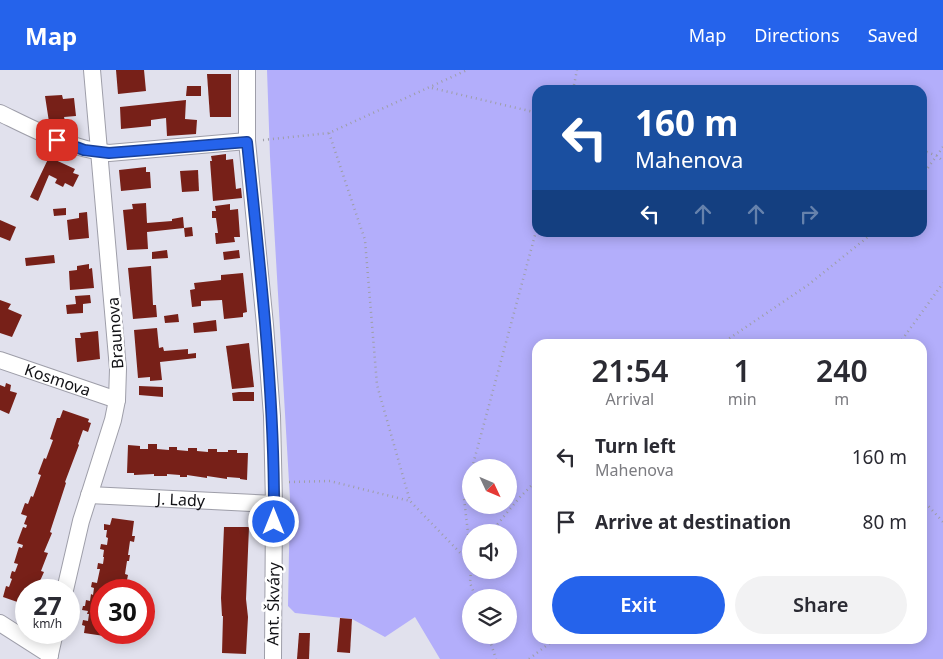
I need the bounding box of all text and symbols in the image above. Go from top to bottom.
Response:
text: Map [25,19,77,52]
text: Map [689,23,726,47]
text: Directions [754,23,840,47]
text: Saved [868,23,918,47]
text: 160 m [635,99,738,146]
icon: left [552,105,617,170]
pin [36,119,78,161]
icon: arrive [43,126,71,154]
text: Mahenova [635,144,743,174]
icon: left [636,200,664,228]
icon: ahead [689,200,717,228]
icon: ahead [742,200,770,228]
icon: right [795,200,823,228]
street label: Braunova [102,296,128,370]
text: 21:54 [591,350,668,391]
text: 1 [734,350,751,391]
text: 240 [816,350,868,391]
street label: Kosmova [22,358,94,401]
text: Arrival [605,388,654,410]
text: min [728,388,757,410]
text: m [834,388,849,410]
text: Turn left [595,433,676,459]
icon: left [552,443,580,471]
text: 160 m [852,444,907,470]
north arrow [462,459,518,514]
map controls [462,459,517,644]
text: Mahenova [595,459,674,481]
street label: J. Lady [154,487,206,512]
position arrow [247,495,299,547]
icon: arrive [552,508,580,536]
text: Arrive at destination [595,509,791,535]
text: 80 m [863,509,907,535]
button: sound [462,524,517,579]
street label: Ant. Škváry [261,561,285,646]
button: Exit [552,576,725,634]
button: Share [735,576,907,634]
speed limit sign: 30 [90,579,155,644]
text: 27 [33,588,62,622]
button: layers [462,589,517,644]
text: km/h [33,615,62,632]

